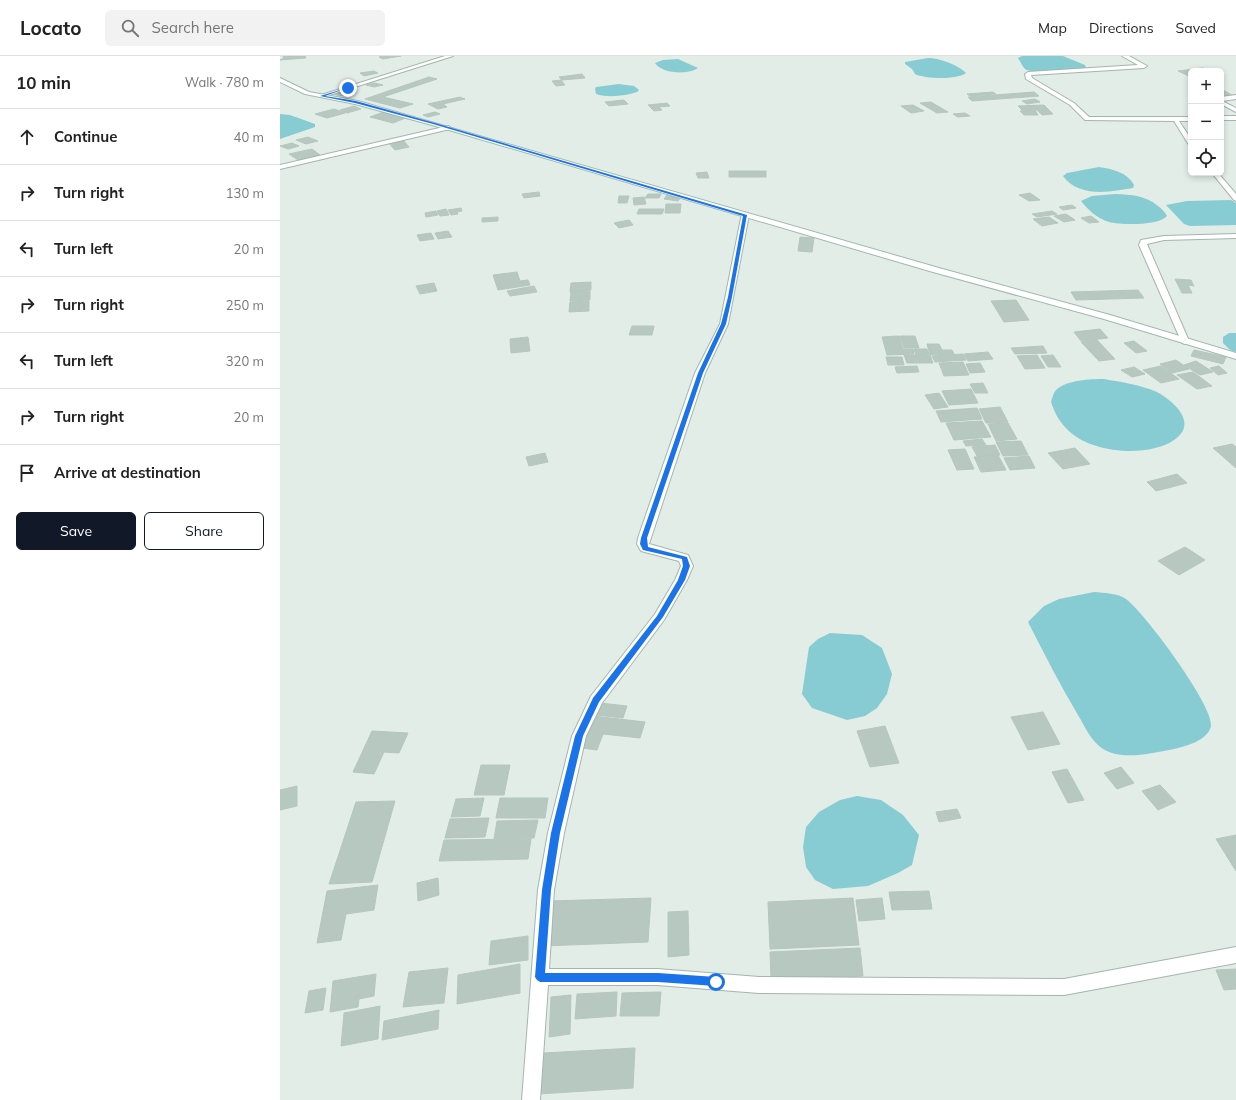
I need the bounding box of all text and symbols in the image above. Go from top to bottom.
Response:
search box [105,10,385,46]
text: Locato [20,16,81,40]
icon: search [119,17,141,39]
text: Search here [151,18,234,37]
text: Map [1038,19,1067,37]
text: Directions [1089,19,1154,37]
text: Saved [1176,19,1216,37]
map controls [1188,68,1224,176]
button: + [1188,68,1224,104]
text: 10 min [16,72,71,93]
text: Walk · 780 m [185,74,264,90]
route end [339,79,357,97]
button: − [1188,104,1224,140]
icon: ahead [16,126,38,148]
text: Continue [54,127,117,146]
text: 40 m [234,129,264,145]
button: locate [1188,140,1224,176]
icon: right [16,182,38,204]
text: Turn right [54,183,124,202]
text: 130 m [226,185,264,201]
icon: left [16,238,38,260]
text: Turn left [54,239,113,258]
text: 20 m [234,241,264,257]
icon: right [16,294,38,316]
text: Turn right [54,295,124,314]
text: 250 m [226,297,264,313]
icon: left [16,350,38,372]
text: Turn left [54,351,113,370]
text: 320 m [226,353,264,369]
icon: right [16,406,38,428]
text: Turn right [54,407,124,426]
text: 20 m [234,409,264,425]
icon: arrive [16,462,38,484]
text: Arrive at destination [54,463,201,482]
button: Save [16,512,136,550]
button: Share [144,512,264,550]
route start [707,973,725,991]

